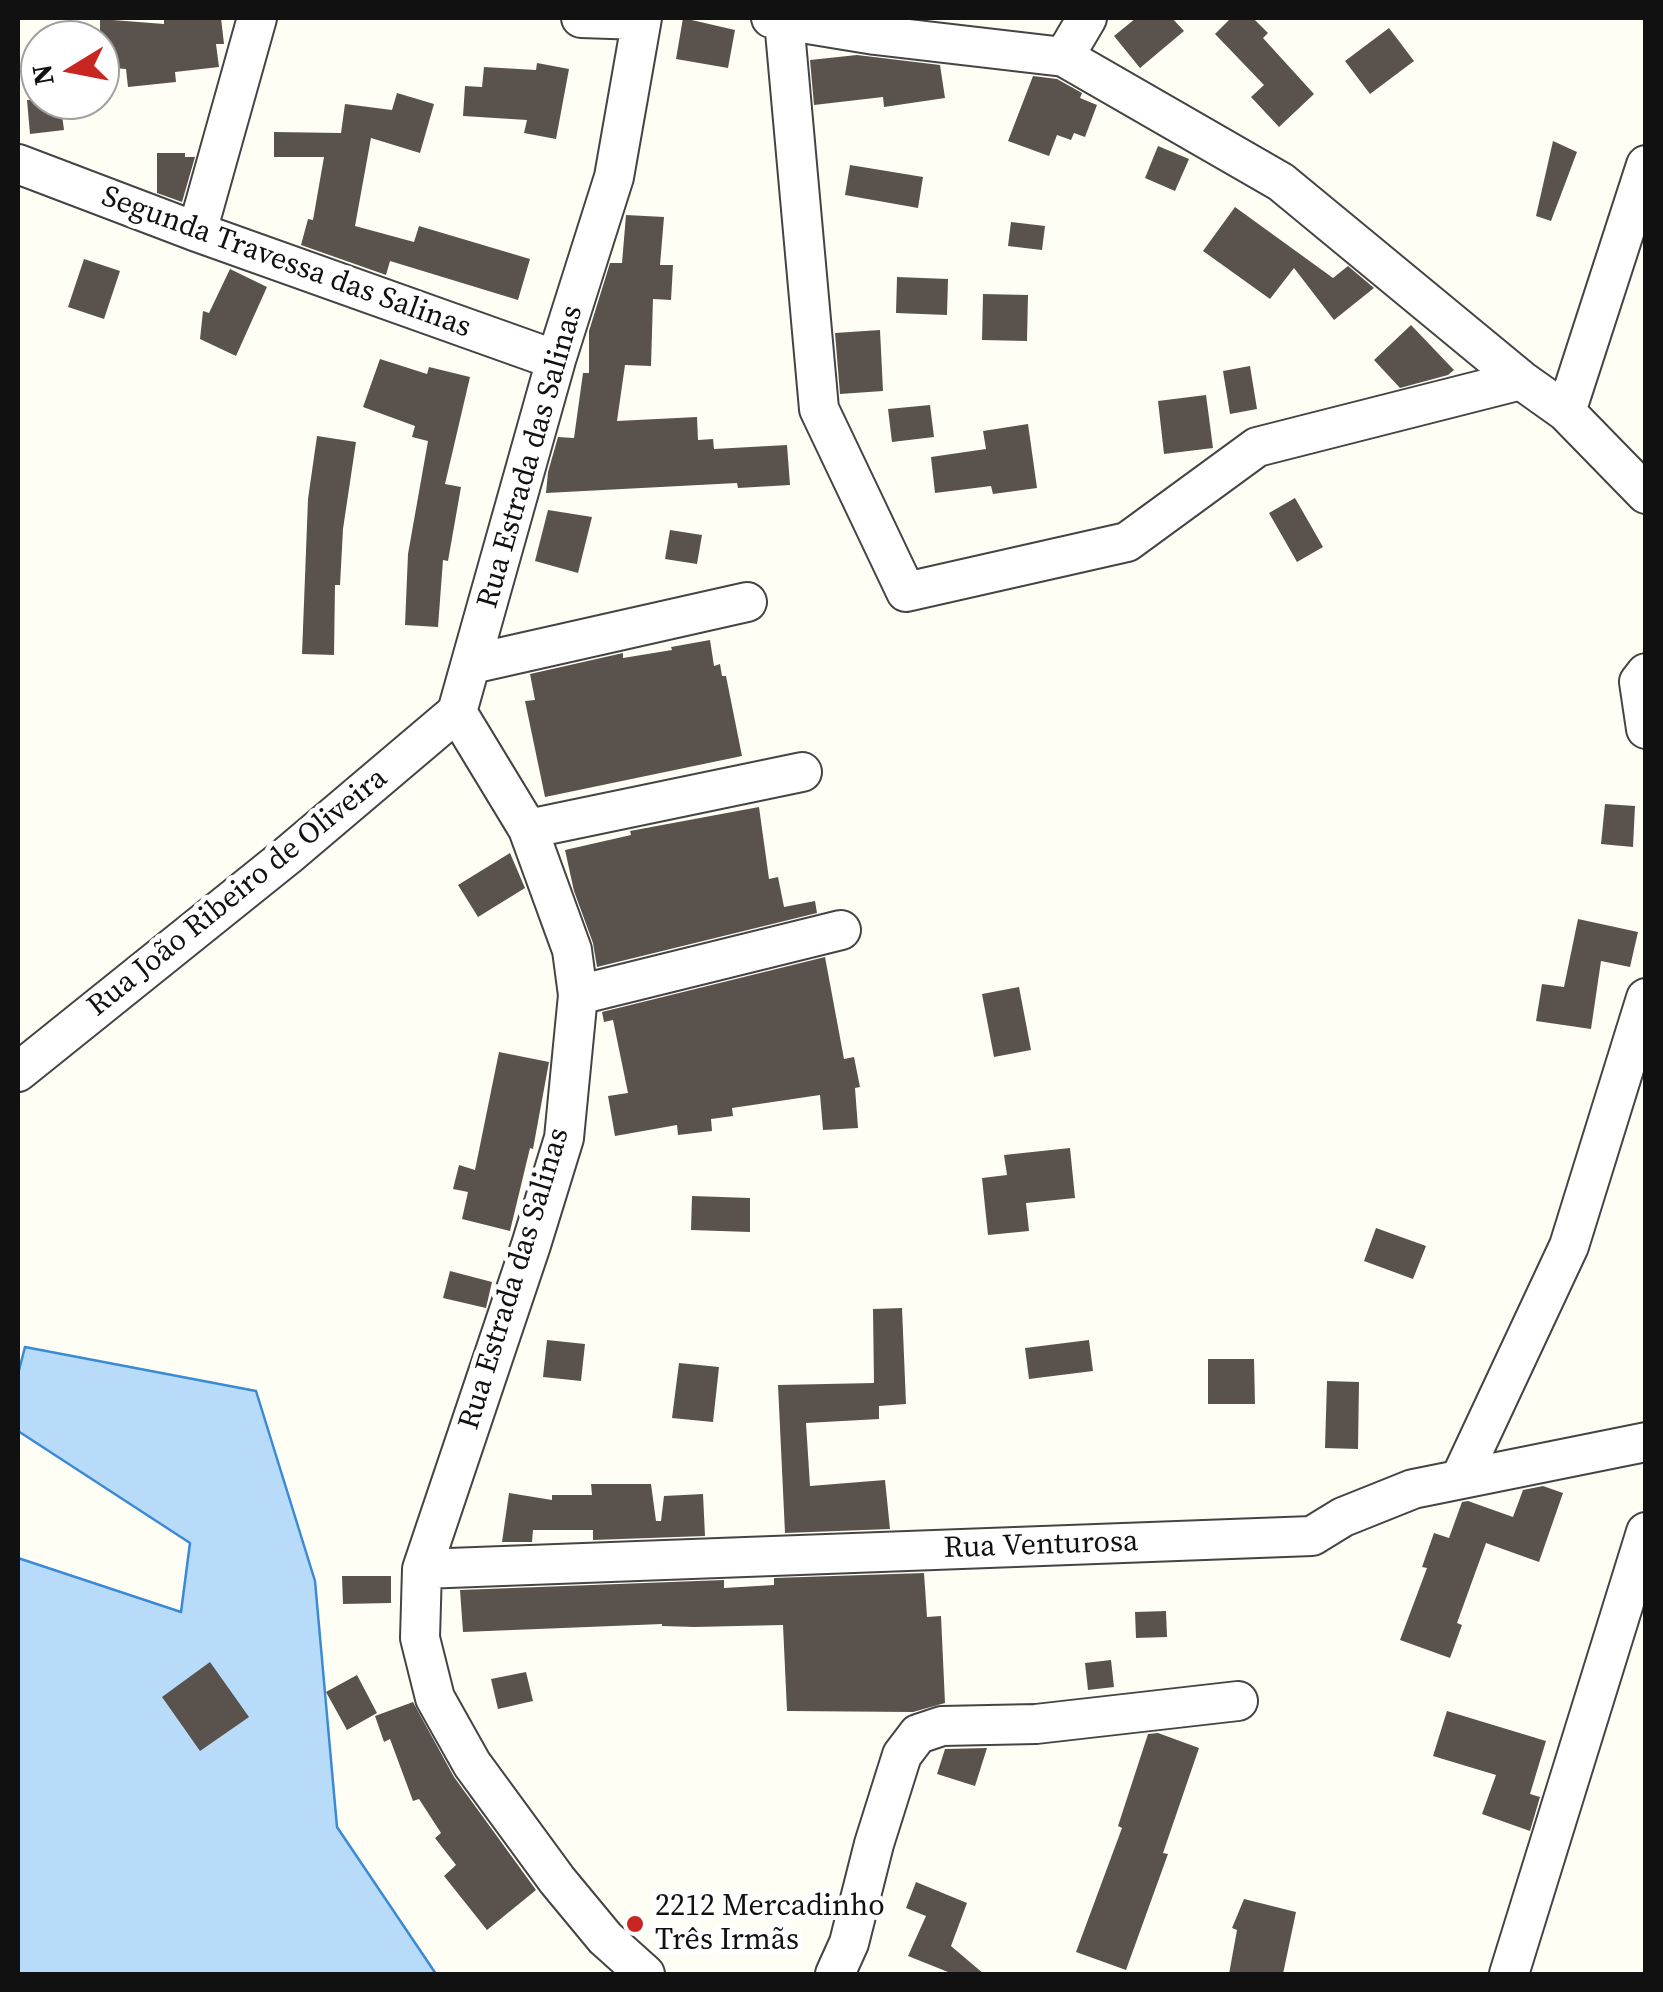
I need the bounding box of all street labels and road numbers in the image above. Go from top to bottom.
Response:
street label: Segunda Travessa das Salinas [97,179,475,347]
street label: Rua Estrada das Salinas [471,301,591,613]
street label: Rua João Ribeiro de Oliveira [81,761,395,1025]
street label: Rua Estrada das Salinas [452,1124,578,1434]
street label: Rua Venturosa [943,1525,1139,1567]

